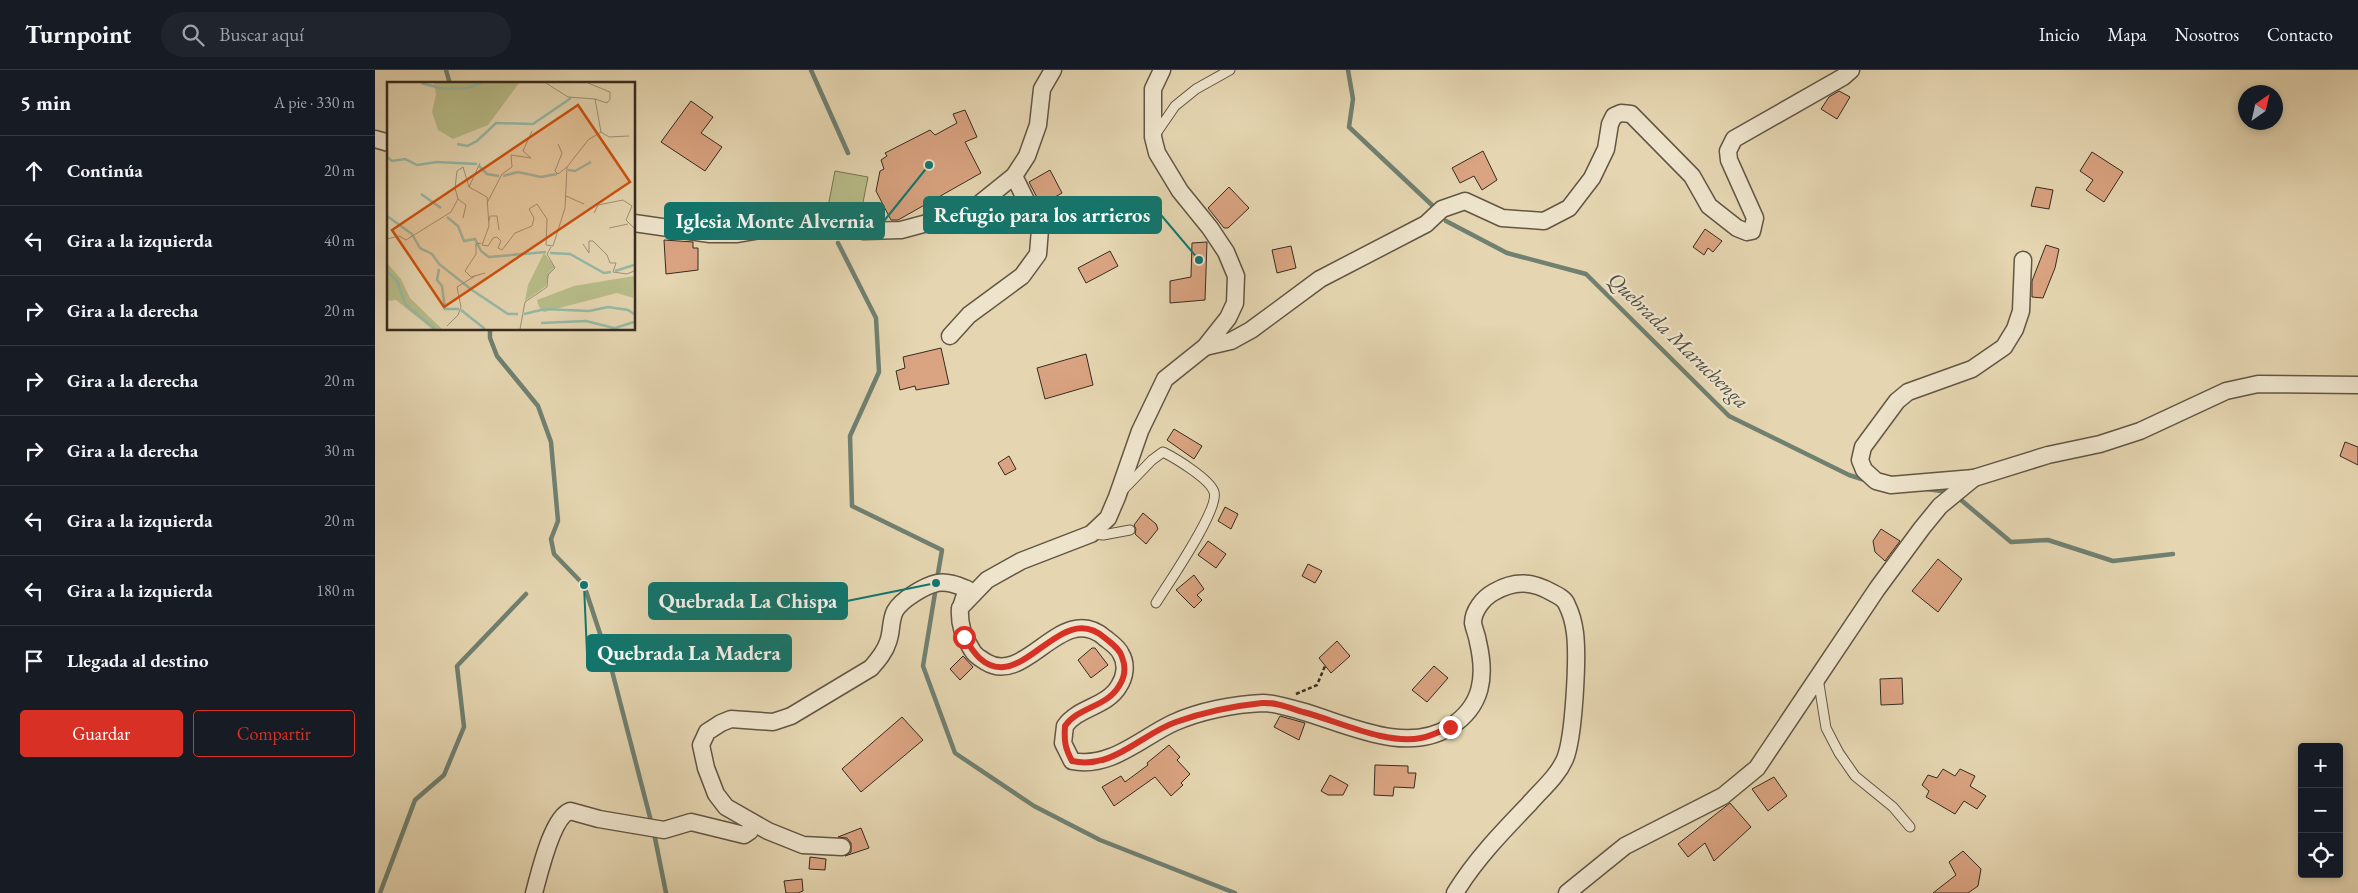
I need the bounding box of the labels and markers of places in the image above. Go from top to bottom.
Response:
callout: Refugio para los arrieros [924,197,1161,233]
callout: Iglesia Monte Alvernia [665,203,884,239]
callout: Quebrada La Chispa [649,583,847,619]
callout: Quebrada La Madera [587,635,791,671]

